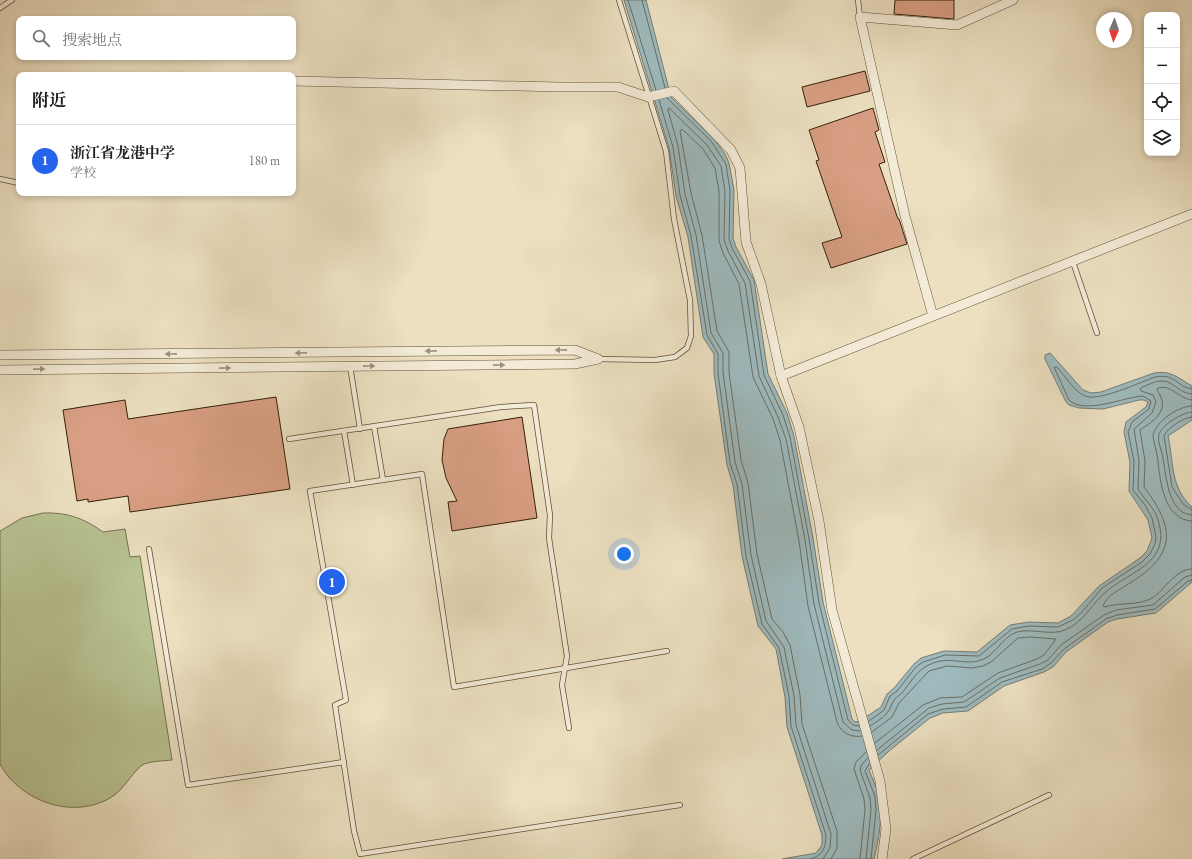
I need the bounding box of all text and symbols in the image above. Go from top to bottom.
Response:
north arrow [1096,12,1132,48]
map controls [1144,12,1180,156]
button: + [1144,12,1180,48]
search box [16,16,296,60]
icon: search [30,27,52,49]
text: 搜索地点 [62,30,122,49]
button: − [1144,48,1180,84]
button: locate [1144,84,1180,120]
text: 附近 [32,89,66,111]
button: layers [1144,120,1180,156]
text: 浙江省龙港中学 [70,143,175,162]
text: 1 [42,152,48,169]
text: 180 m [249,152,280,169]
text: 学校 [70,164,96,181]
one-way arrow [554,347,567,353]
one-way arrow [425,348,437,355]
one-way arrow [294,350,307,356]
one-way arrow [164,351,177,357]
one-way arrow [493,362,506,368]
one-way arrow [363,363,376,369]
one-way arrow [219,365,232,371]
one-way arrow [33,366,46,372]
your location [614,544,634,564]
pin: 1 [319,567,345,597]

